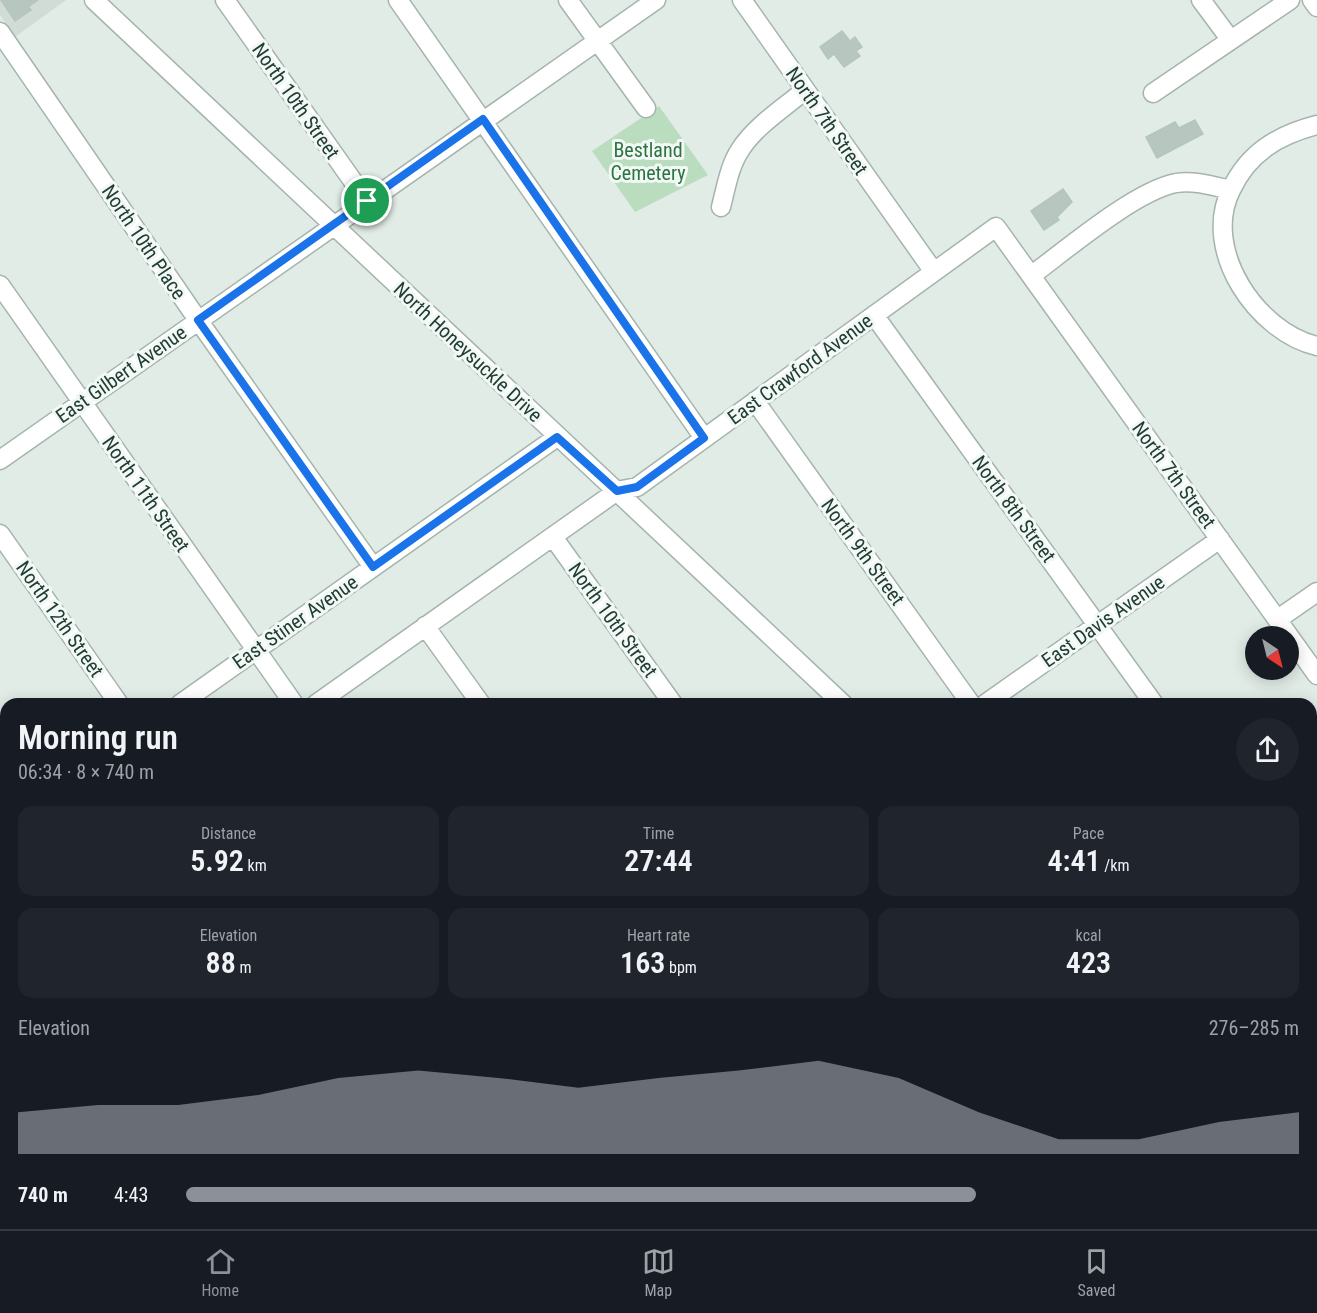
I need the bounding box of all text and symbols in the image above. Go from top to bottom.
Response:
street label: North 10th Street [247,38,345,164]
street label: North 7th Street [781,62,873,180]
park label: Bestland Cemetery [610,138,686,185]
pin [341,175,392,226]
street label: North 10th Place [97,180,191,304]
icon: arrive [350,184,383,217]
street label: North Honeysuckle Drive [389,277,547,427]
street label: East Crawford Avenue [723,308,877,430]
street label: East Gilbert Avenue [51,320,191,428]
street label: North 7th Street [1127,417,1221,533]
street label: North 11th Street [97,431,195,557]
street label: North 8th Street [967,451,1061,567]
street label: North 9th Street [816,494,910,610]
street label: North 12th Street [11,556,109,682]
street label: North 10th Street [563,558,663,682]
street label: East Stiner Avenue [228,570,362,674]
street label: East Davis Avenue [1037,570,1169,672]
north arrow [1245,626,1299,680]
map controls [1245,626,1299,680]
text: Morning run [18,718,178,757]
button: share [1236,718,1299,781]
text: 06:34 · 8 × 740 m [18,760,154,784]
text: Distance [201,824,256,843]
text: Time [643,824,674,843]
text: Pace [1073,824,1104,843]
text: 5.92 [190,843,244,878]
text: 27:44 [624,843,693,878]
text: 4:41 [1047,843,1101,878]
text: km [244,856,267,875]
text: /km [1101,856,1130,875]
text: Elevation [200,926,257,945]
text: Heart rate [627,926,690,945]
text: kcal [1076,926,1101,945]
text: 88 [206,945,236,980]
text: 163 [620,945,665,980]
text: 423 [1066,945,1111,980]
text: m [236,958,251,977]
text: bpm [665,958,697,977]
text: Elevation [18,1016,90,1040]
text: 276–285 m [1209,1016,1299,1040]
text: 740 m [18,1183,68,1207]
text: 4:43 [114,1183,148,1207]
tab: Home [201,1245,239,1300]
tab: Map [642,1245,675,1300]
tab: Saved [1078,1245,1116,1300]

